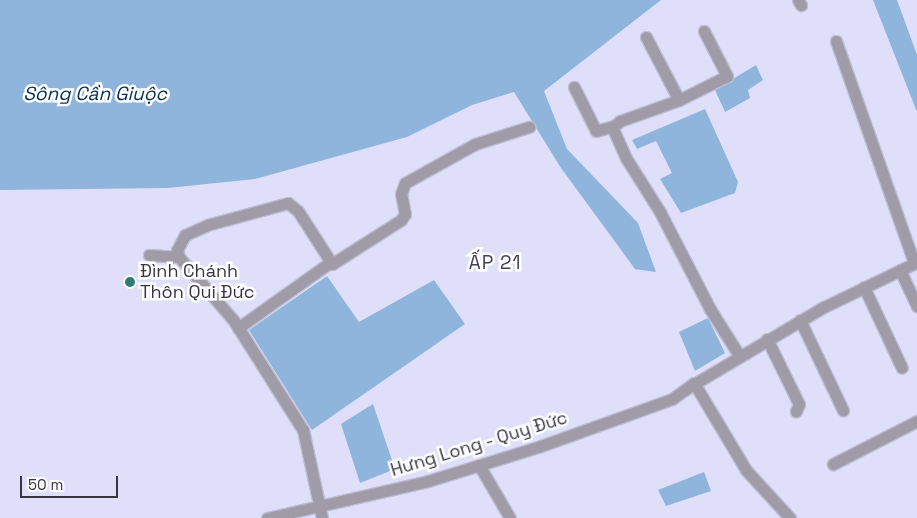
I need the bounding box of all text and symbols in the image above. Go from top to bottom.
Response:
water label: Sông Cần Giuộc [23,83,167,105]
district label: ẤP 21 [468,252,522,274]
place label: Đình Chánh Thôn Qui Đức [140,261,255,304]
marker: Đình Chánh Thôn Qui Đức [124,276,136,288]
street label: Hưng Long - Quy Đức [388,407,570,481]
scale bar [22,466,120,498]
text: 50 m [28,475,63,494]

